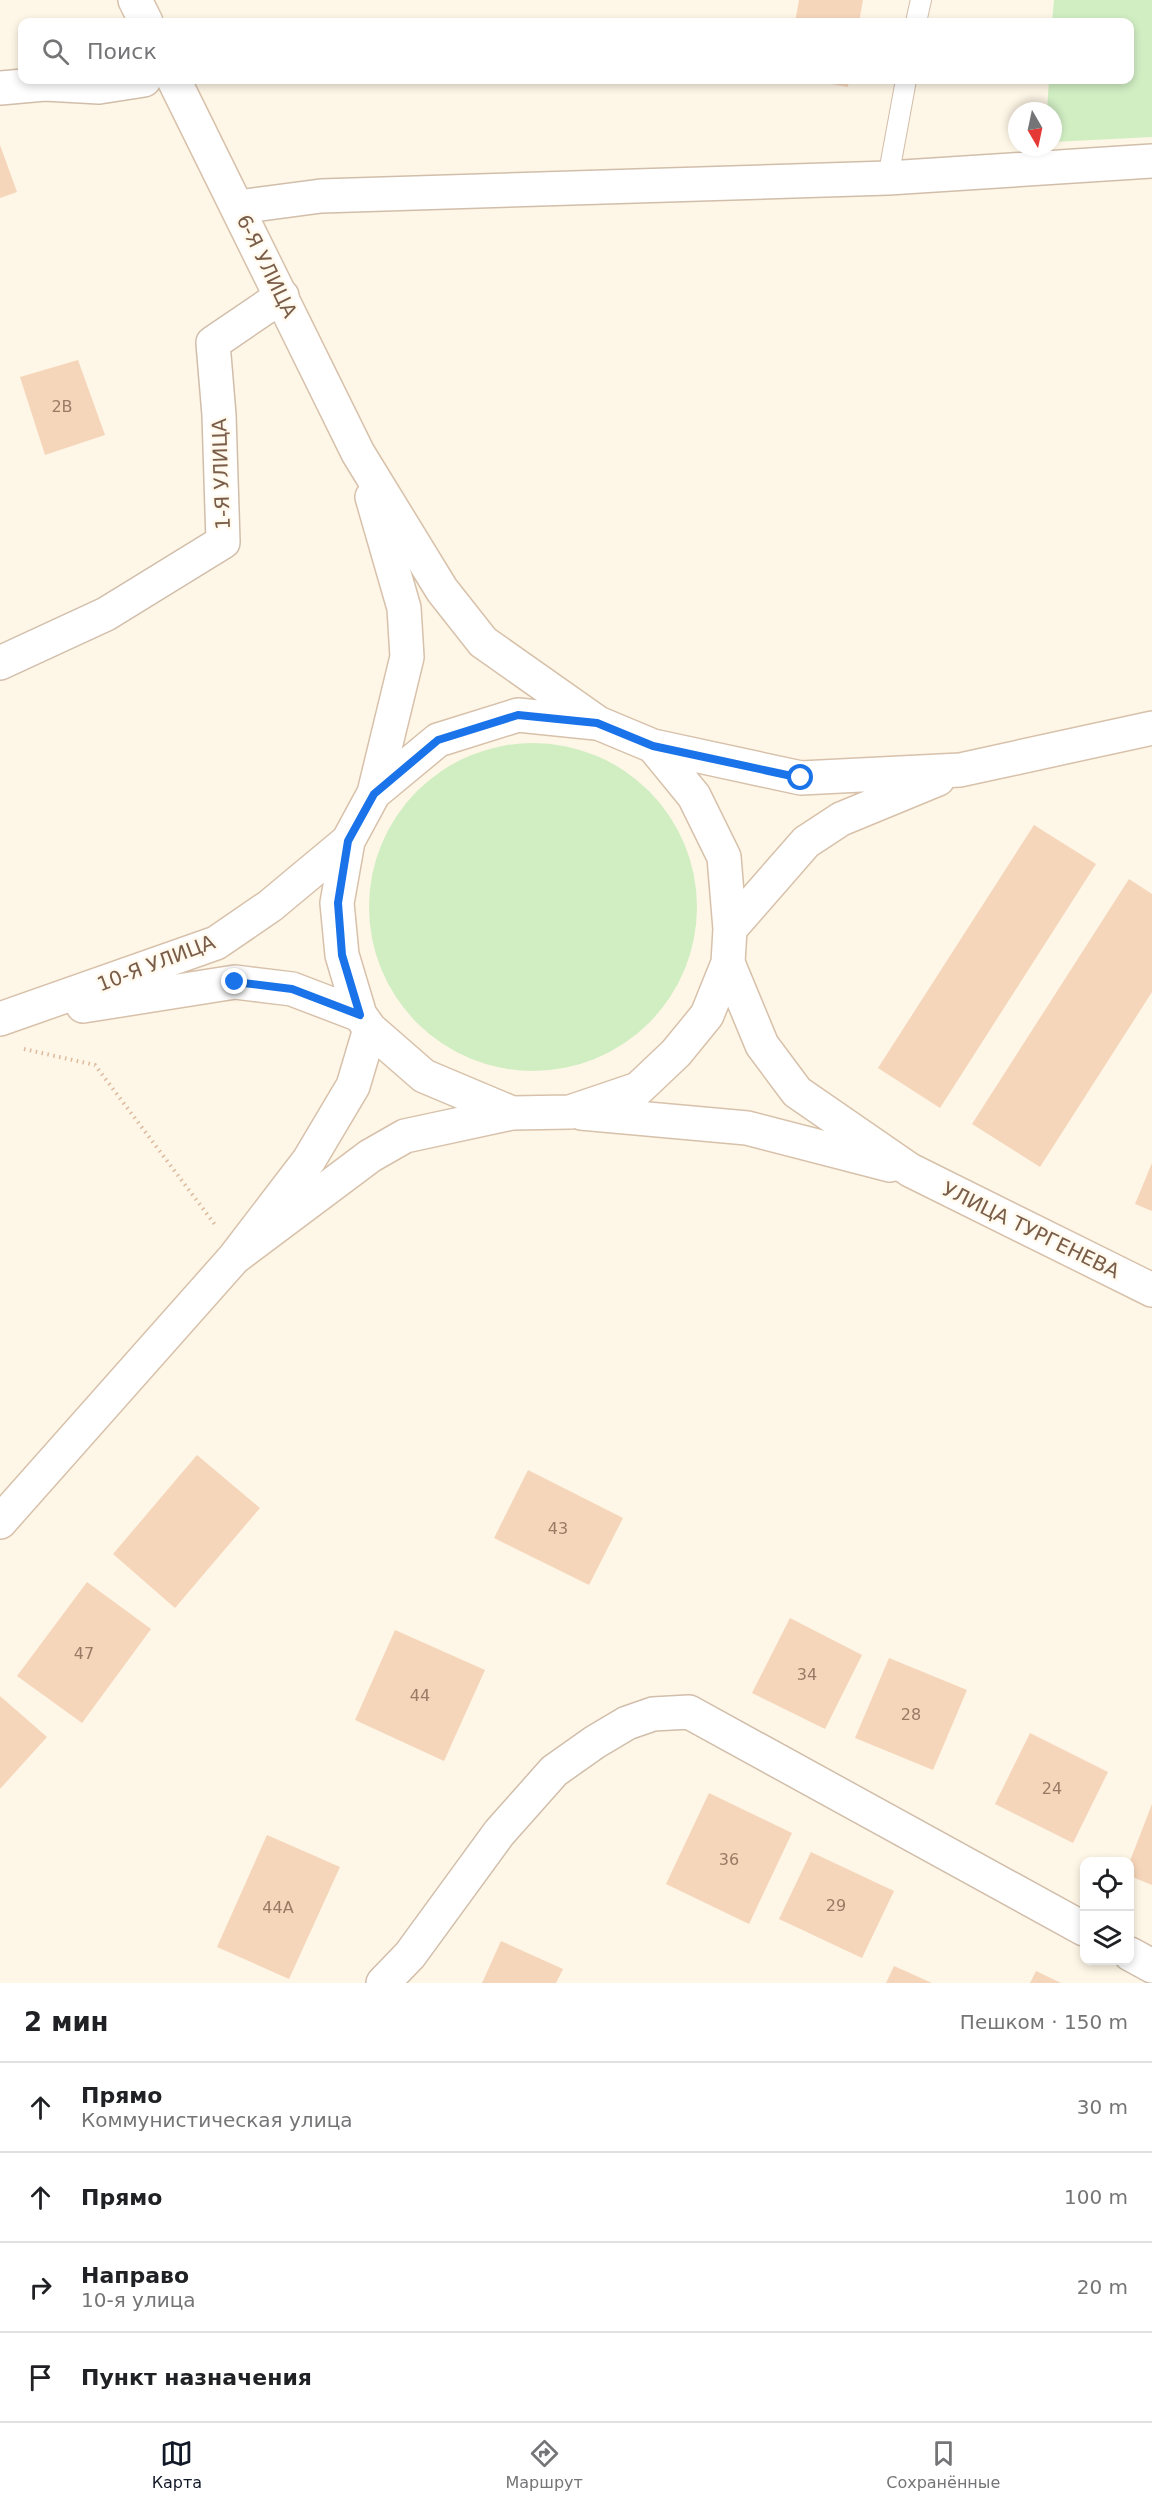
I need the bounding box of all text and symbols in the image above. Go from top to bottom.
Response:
search box [18,18,1134,84]
icon: search [39,35,72,68]
text: Поиск [87,39,157,64]
north arrow [1008,102,1062,156]
street label: 6-Я УЛИЦА [232,211,302,322]
house number: 2В [51,397,73,416]
street label: 1-Я УЛИЦА [207,418,235,530]
route start [787,764,813,790]
street label: 10-Я УЛИЦА [94,929,219,996]
route end [221,968,247,994]
street label: УЛИЦА ТУРГЕНЕВА [938,1177,1124,1283]
house number: 43 [548,1519,568,1538]
house number: 47 [74,1644,94,1663]
house number: 34 [797,1665,817,1684]
house number: 44 [410,1686,430,1705]
house number: 28 [901,1705,921,1724]
house number: 24 [1042,1779,1062,1798]
house number: 36 [719,1850,739,1869]
map controls [1080,1857,1134,1965]
button: locate [1080,1857,1134,1911]
house number: 29 [826,1896,846,1915]
house number: 44А [262,1898,294,1917]
button: layers [1080,1911,1134,1965]
text: 2 мин [24,2007,109,2037]
text: Пешком · 150 m [960,2010,1128,2034]
text: Прямо [81,2083,162,2108]
icon: ahead [24,2091,57,2124]
text: 30 m [1077,2095,1128,2119]
text: Коммунистическая улица [81,2108,353,2132]
icon: ahead [24,2181,57,2214]
text: Прямо [81,2185,162,2210]
text: 100 m [1064,2185,1128,2209]
text: Направо [81,2263,189,2288]
icon: right [24,2271,57,2304]
text: 20 m [1077,2275,1128,2299]
text: 10-я улица [81,2288,196,2312]
icon: arrive [24,2361,57,2394]
text: Пункт назначения [81,2365,312,2390]
tab: Карта [152,2437,202,2492]
tab: Маршрут [505,2437,583,2492]
tab: Сохранённые [886,2437,1000,2492]

